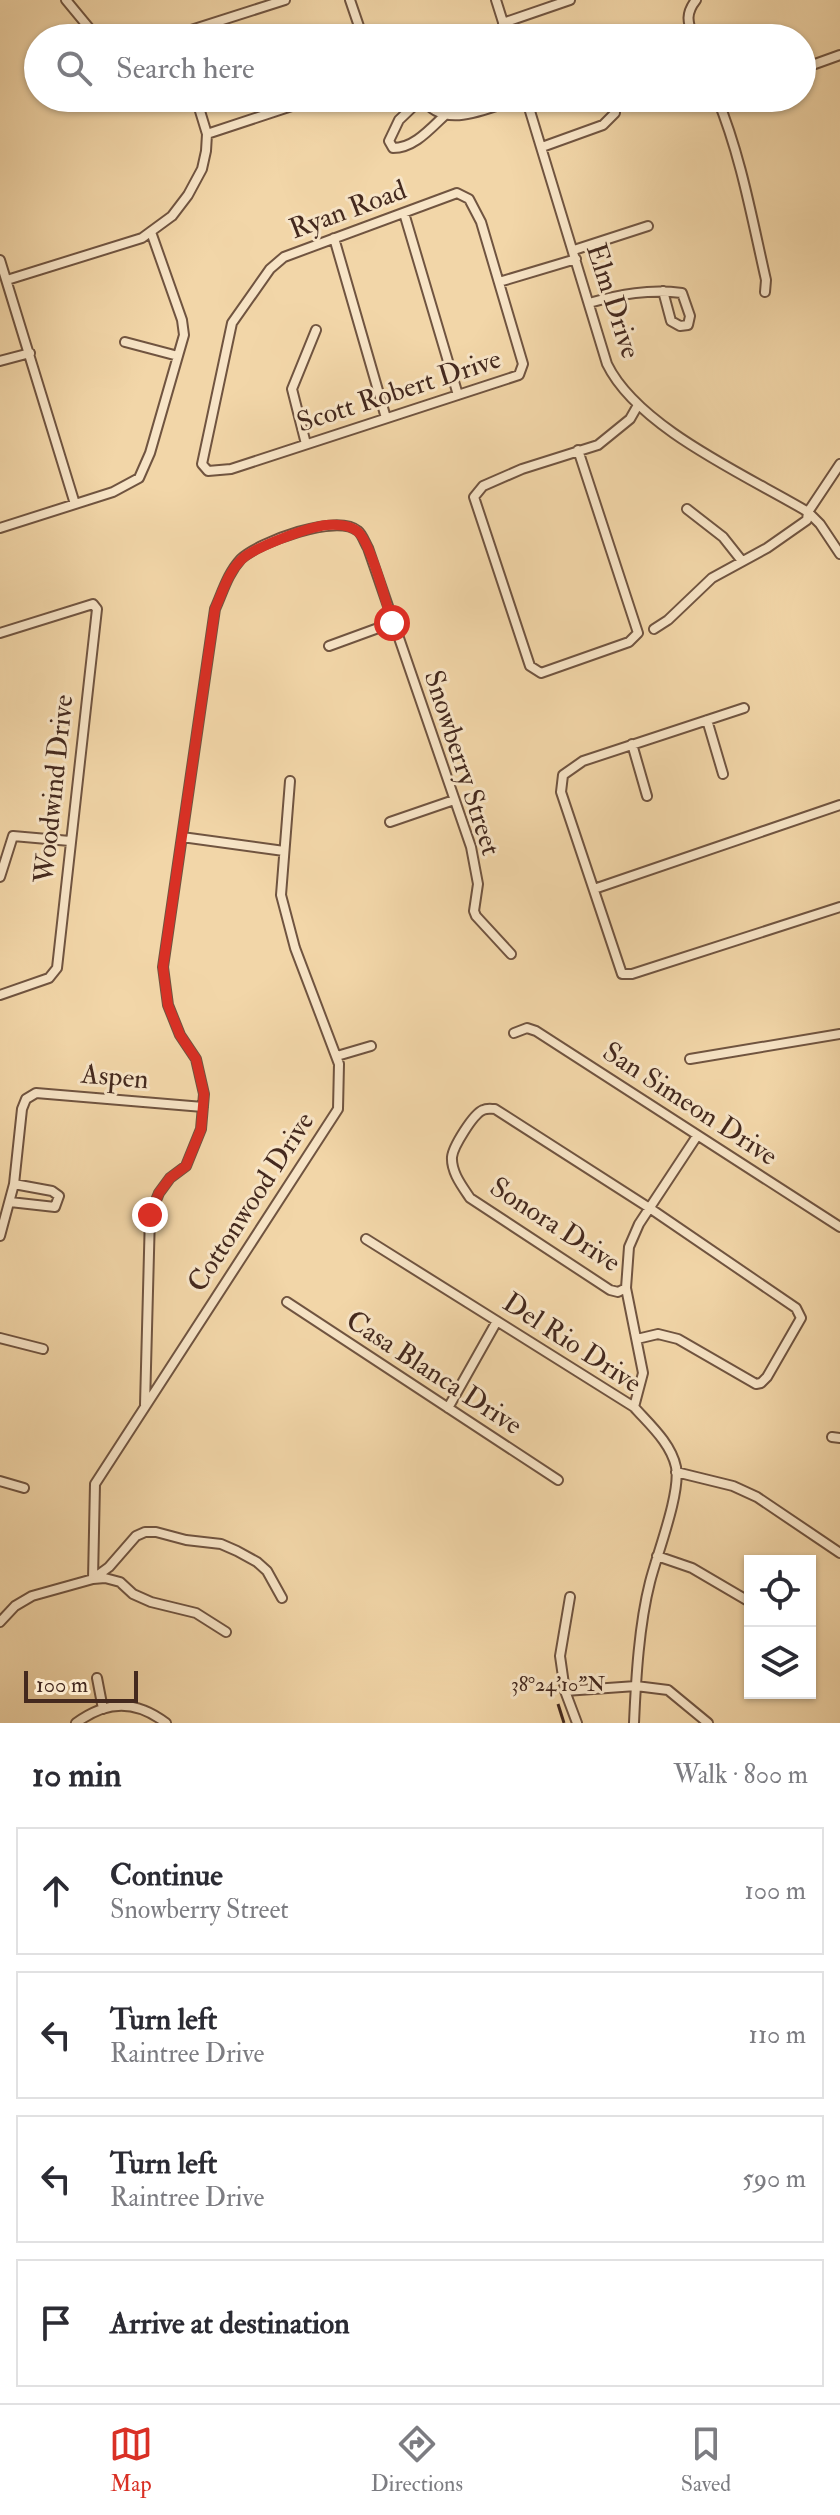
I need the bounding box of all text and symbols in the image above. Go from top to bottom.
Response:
search box [24,24,816,112]
icon: search [52,46,96,90]
text: Search here [116,50,255,87]
street label: Ryan Road [285,173,412,247]
street label: Elm Drive [578,239,648,363]
street label: Scott Robert Drive [293,341,506,440]
route start [374,605,410,641]
street label: Snowberry Street [416,666,508,860]
street label: Woodwind Drive [27,693,81,886]
street label: San Simeon Drive [596,1034,784,1174]
street label: Aspen [79,1057,150,1097]
street label: Cottonwood Drive [180,1105,322,1299]
street label: Sonora Drive [483,1170,627,1280]
route end [132,1197,168,1233]
street label: Del Rio Drive [496,1285,648,1401]
street label: Casa Blanca Drive [339,1303,529,1443]
map controls [744,1555,816,1699]
button: locate [744,1555,816,1627]
button: layers [744,1627,816,1699]
scale bar [24,1667,138,1703]
text: 100 m [36,1671,88,1699]
text: 38°24'10"N [511,1672,605,1697]
text: 10 min [32,1754,121,1797]
text: Walk · 800 m [673,1759,808,1791]
text: Continue [110,1857,223,1894]
icon: ahead [34,1869,78,1913]
text: 100 m [745,1875,806,1907]
text: Snowberry Street [110,1894,289,1926]
text: Turn left [110,2001,217,2038]
icon: left [34,2013,78,2057]
text: 110 m [749,2019,806,2051]
text: Raintree Drive [110,2038,264,2070]
text: Turn left [110,2145,217,2182]
icon: left [34,2157,78,2201]
text: 590 m [742,2163,806,2195]
text: Raintree Drive [110,2182,264,2214]
icon: arrive [34,2301,78,2345]
text: Arrive at destination [110,2305,350,2342]
tab: Map [109,2422,153,2498]
tab: Directions [371,2422,463,2498]
tab: Saved [681,2422,731,2498]

